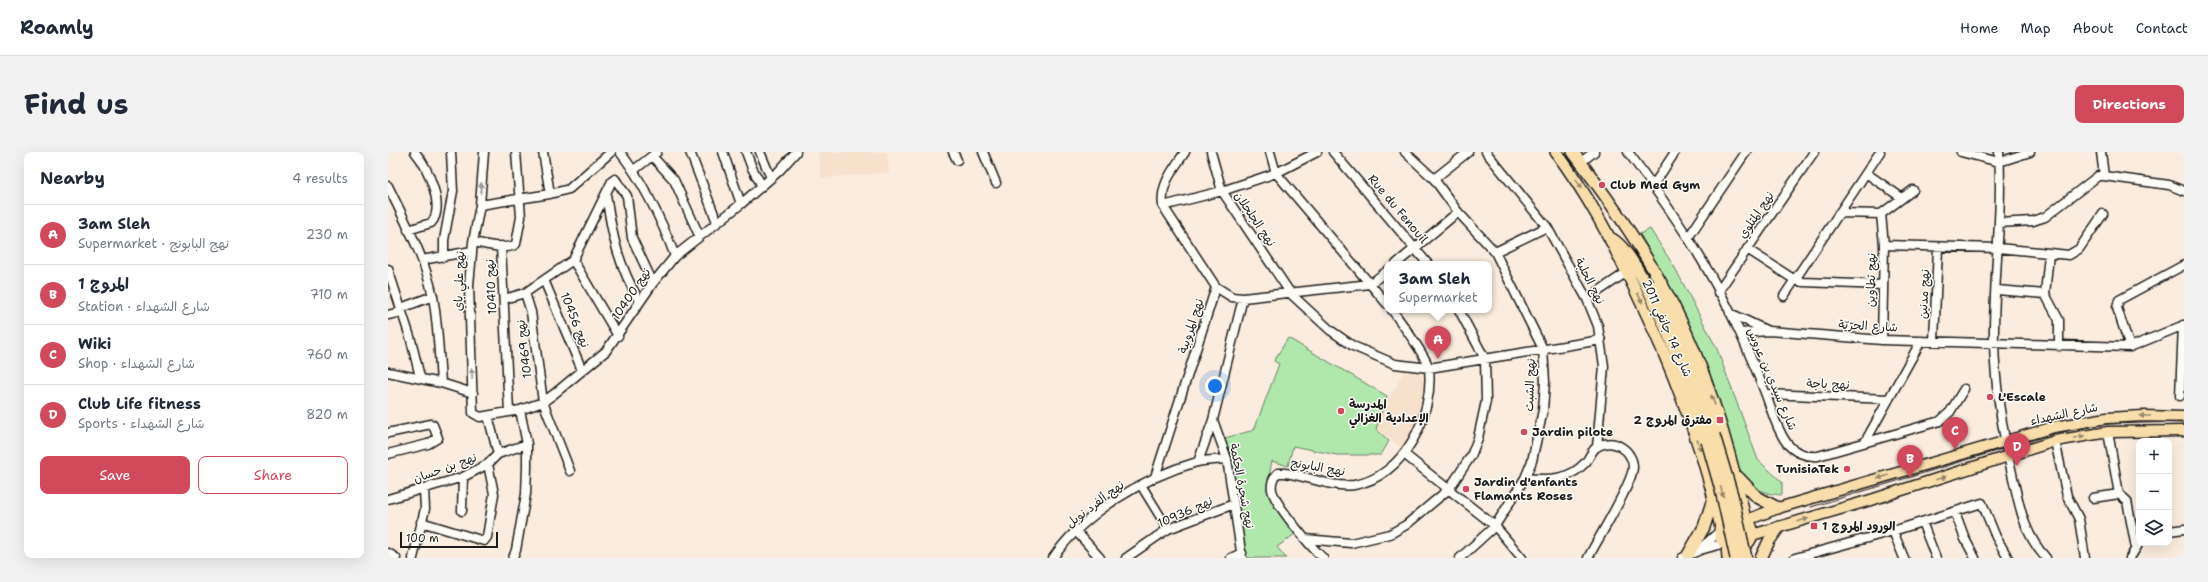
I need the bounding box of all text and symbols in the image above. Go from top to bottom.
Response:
text: Roamly [20,15,94,40]
text: Home [1960,19,1999,37]
text: Map [2021,19,2051,37]
text: About [2073,19,2114,37]
text: Contact [2136,19,2188,37]
text: Find us [24,85,129,123]
button: Directions [2075,85,2184,123]
text: Nearby [40,167,105,189]
text: 4 results [292,170,348,187]
street label: Rue du Fenouil [1364,171,1432,247]
place label: Club Med Gym [1610,177,1700,193]
one-way arrow [1575,179,1583,189]
marker: Club Med Gym [1597,180,1607,190]
one-way arrow [477,182,484,194]
street label: نهج الجلجلان [1230,188,1279,250]
street label: نهج المتلوي [1734,188,1778,242]
text: 3am Sleh [78,214,150,234]
text: A [48,226,58,243]
text: 230 m [306,226,348,243]
text: Supermarket · نهج البابونج [78,235,229,252]
street label: نهج علي باي [450,251,471,312]
street label: نهج تطاوين [1863,253,1880,307]
street label: نهج الحلبة [1571,255,1608,307]
street label: نهج 10410 [482,259,501,315]
popup [1384,261,1492,313]
street label: نهج 10400 [608,265,655,324]
text: 3am Sleh [1398,269,1471,289]
street label: نهج مدنين [1915,269,1934,319]
text: المروج 1 [78,274,129,294]
street label: شارع 14 جانفي 2011 [1636,277,1696,381]
text: B [49,286,57,303]
text: 710 m [310,286,348,303]
text: Supermarket [1398,289,1478,306]
street label: نهج 10456 [556,290,593,350]
one-way arrow [1637,293,1643,304]
street label: نهج المروبية [1175,297,1208,356]
text: Station · شارع الشهداء [78,298,210,315]
street label: شارع الحرّيّة [1838,316,1898,337]
street label: نهج 10469 [512,319,537,379]
street label: شارع سيدي بن عروس [1742,325,1801,433]
pin: A [1425,326,1451,359]
text: Wiki [78,334,111,354]
text: C [49,346,57,363]
text: 760 m [306,346,348,363]
text: Shop · شارع الشهداء [78,355,195,372]
street label: نهج الشبت [1521,358,1540,412]
one-way arrow [469,368,476,380]
street label: نهج باجة [1806,375,1850,394]
your location [1205,376,1225,396]
place label: L'Escale [1998,389,2046,405]
marker: L'Escale [1985,392,1995,402]
text: Club Life fitness [78,394,201,414]
one-way arrow [1709,394,1715,406]
place label: المدرسة الإعدادية الغزالي [1349,396,1429,429]
street label: شارع الشهداء [2029,399,2099,430]
text: D [48,406,58,423]
text: 820 m [306,406,348,423]
marker: المدرسة الإعدادية الغزالي [1336,406,1346,416]
place label: مفترق المروج 2 [1634,412,1712,428]
one-way arrow [2138,413,2151,419]
text: Sports · شارع الشهداء [78,415,205,432]
marker: مفترق المروج 2 [1715,415,1725,425]
pin: C [1942,417,1968,450]
place label: Jardin pilote [1532,424,1613,440]
marker: Jardin pilote [1519,427,1529,437]
pin: D [2004,433,2030,466]
one-way arrow [2072,434,2085,440]
map controls [2136,438,2172,546]
button: + [2136,438,2172,474]
one-way arrow [1696,439,1702,451]
street label: نهج شجرة الحكمة [1225,442,1258,530]
pin: B [1897,445,1923,478]
street label: نهج بن حسان [411,449,479,488]
street label: نهج البابونج [1289,454,1346,481]
button: Save [40,456,190,494]
button: Share [198,456,348,494]
place label: TunisiaTek [1776,461,1839,477]
marker: TunisiaTek [1842,464,1852,474]
place label: Jardin d'enfants Flamants Roses [1474,474,1578,504]
button: − [2136,474,2172,510]
one-way arrow [1877,475,1889,481]
one-way arrow [1935,475,1947,481]
street label: نهج ألفرد نوبل [1063,477,1128,532]
marker: Jardin d'enfants Flamants Roses [1461,484,1471,494]
one-way arrow [1719,486,1725,498]
street label: نهج 10936 [1155,493,1216,532]
button: layers [2136,510,2172,546]
one-way arrow [1797,517,1809,523]
place label: الورود المروج 1 [1822,518,1895,534]
marker: الورود المروج 1 [1809,521,1819,531]
scale bar [400,530,498,549]
text: 100 m [406,531,439,546]

